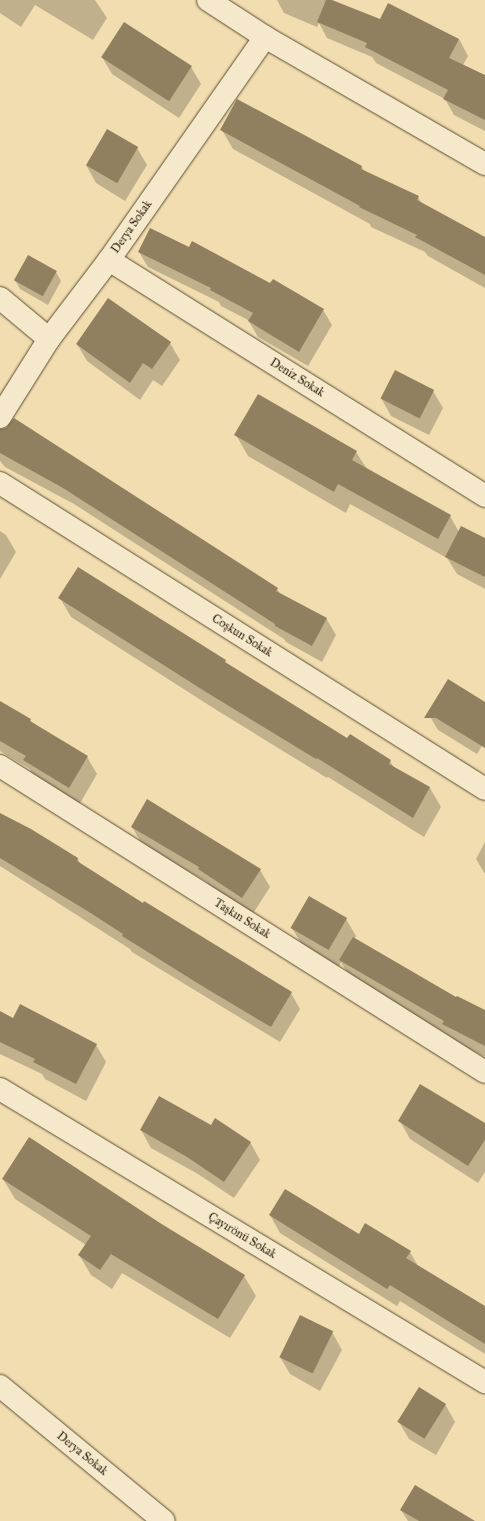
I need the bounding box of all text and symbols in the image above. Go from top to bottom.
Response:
street label: Derya Sokak [108,198,156,256]
street label: Deniz Sokak [267,356,327,400]
street label: Coşkun Sokak [209,612,275,660]
street label: Taşkın Sokak [211,896,273,942]
street label: Çayırönü Sokak [205,1210,279,1262]
street label: Derya Sokak [54,1429,110,1479]

